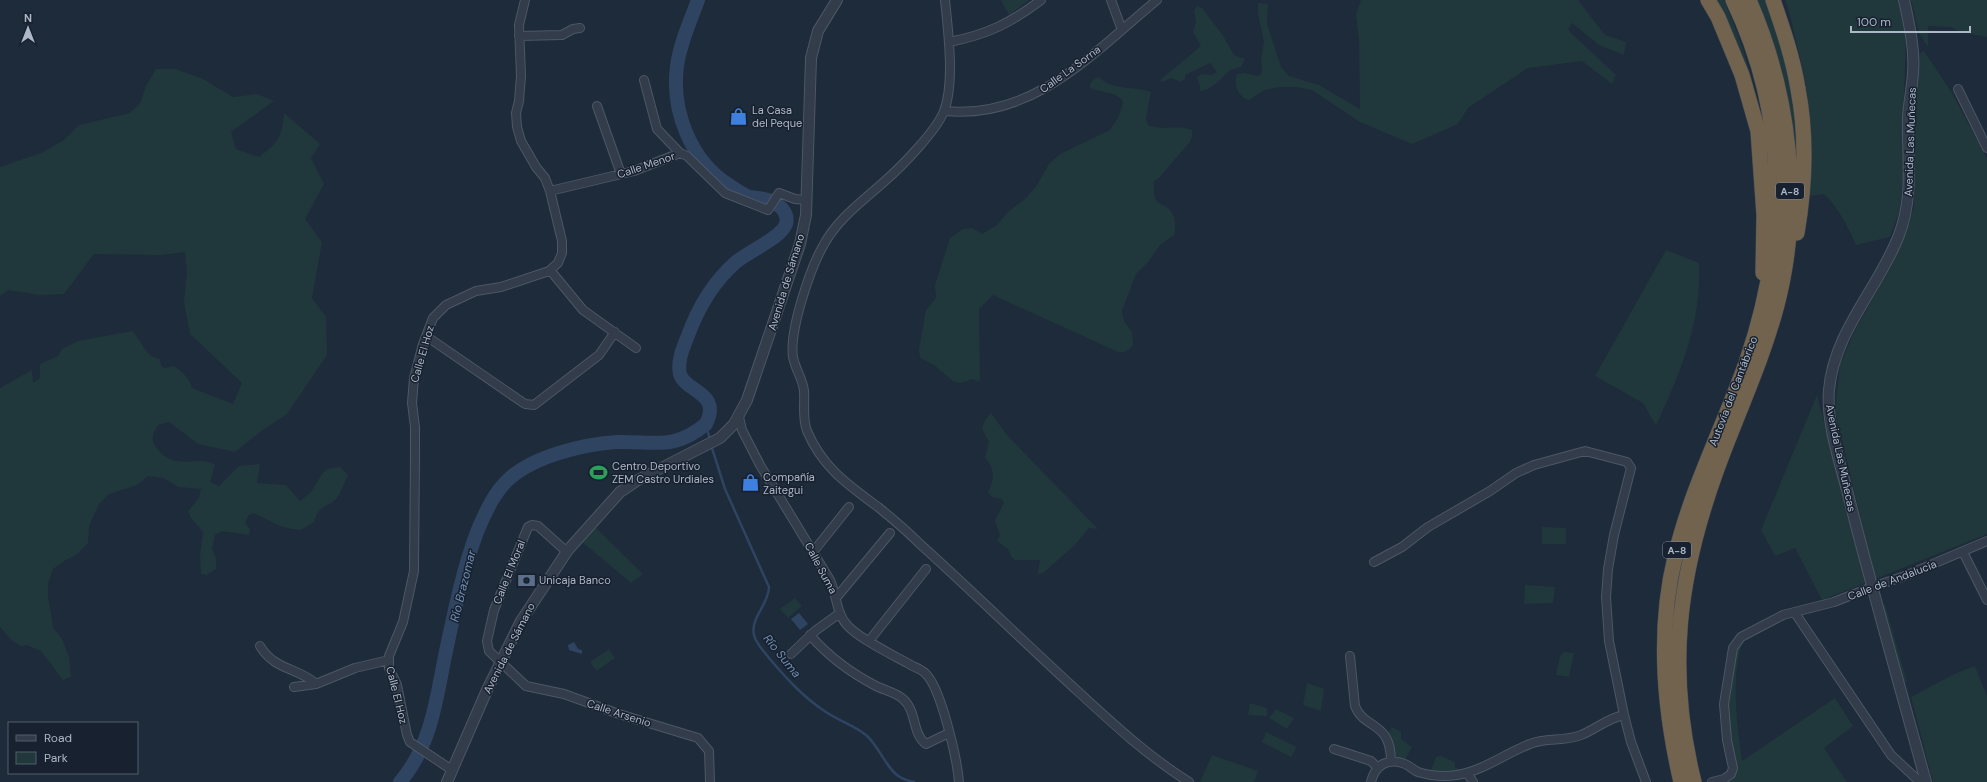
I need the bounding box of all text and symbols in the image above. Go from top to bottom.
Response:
north arrow [8,8,48,48]
scale bar [1851,8,1970,34]
text: N [24,11,32,25]
text: 100 m [1857,14,1891,30]
street label: Calle La Sorna [1037,42,1103,96]
street label: Avenida Las Muñecas [1901,87,1919,197]
place label: La Casa del Peque [752,103,802,130]
shop icon: La Casa del Peque [729,106,749,126]
street label: Calle Menor [615,149,677,181]
road number: A-8 [1776,183,1804,199]
street label: Avenida de Sámano [765,232,807,332]
street label: Calle El Hoz [407,324,437,384]
street label: Autovía del Cantábrico [1706,334,1760,448]
street label: Avenida Las Muñecas [1823,403,1859,513]
place label: Centro Deportivo ZEM Castro Urdiales [612,459,714,486]
sports icon: Centro Deportivo ZEM Castro Urdiales [589,462,609,482]
place label: Compañía Zaitegui [763,470,815,497]
shop icon: Compañía Zaitegui [740,473,760,493]
street label: Calle El Moral [490,538,528,606]
street label: Calle Suma [802,540,840,596]
road number: A-8 [1663,542,1691,558]
water label: Río Brazomar [446,548,480,623]
street label: Calle de Andalucía [1846,557,1938,603]
bank icon: Unicaja Banco [516,570,536,590]
place label: Unicaja Banco [539,573,611,587]
street label: Avenida de Sámano [480,600,538,696]
water label: Río Suma [760,631,805,681]
street label: Calle El Hoz [383,665,411,725]
street label: Calle Arsenio [585,696,653,730]
legend [8,722,138,774]
text: Road [44,730,72,746]
text: Park [44,750,68,766]

